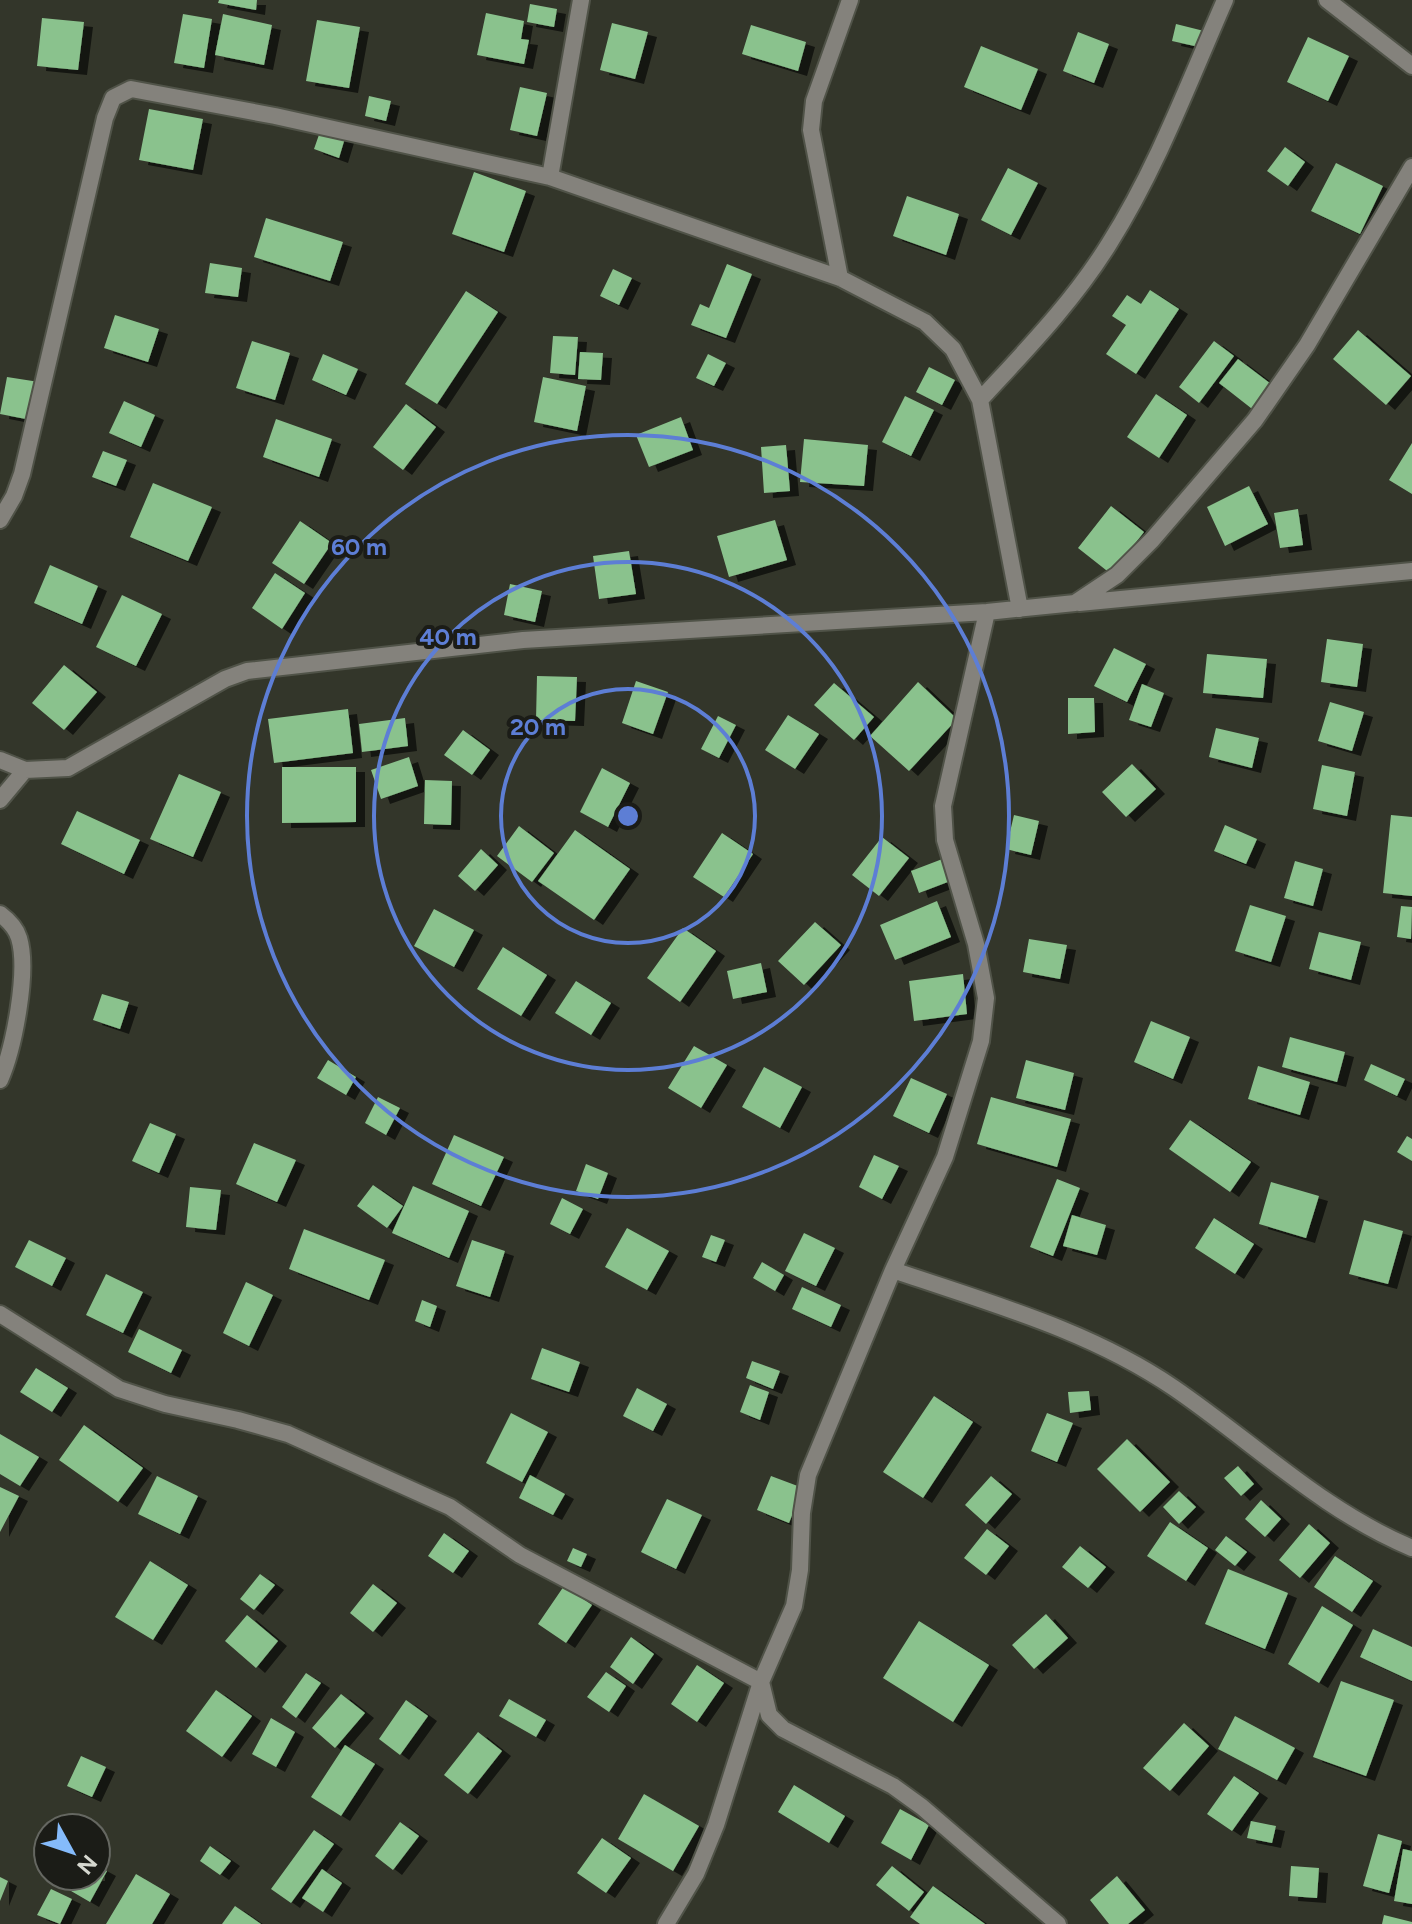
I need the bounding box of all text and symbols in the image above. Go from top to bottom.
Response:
text: 60 m [331,532,387,561]
text: 40 m [419,622,477,651]
text: 20 m [510,712,566,741]
centre of rings [614,802,642,830]
north arrow [32,1812,112,1892]
text: N [71,1849,103,1880]

